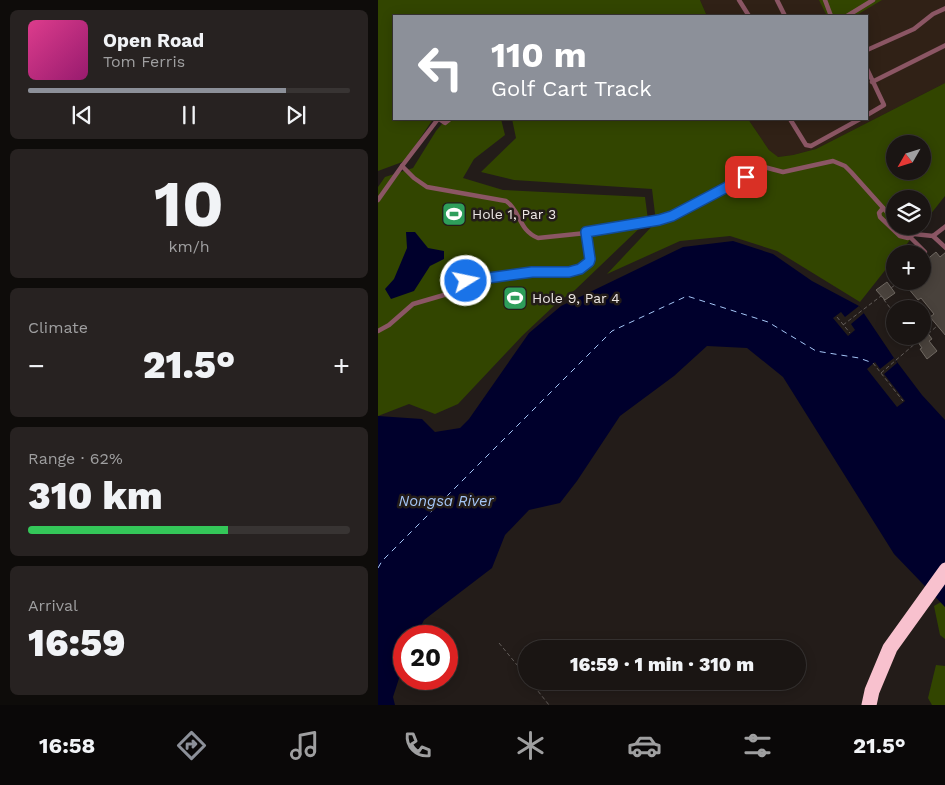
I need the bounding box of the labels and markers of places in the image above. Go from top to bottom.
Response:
pin [725,156,767,198]
sports icon: Hole 1, Par 3 [441,201,467,227]
place label: Hole 1, Par 3 [472,206,556,222]
sports icon: Hole 9, Par 4 [502,285,528,311]
place label: Hole 9, Par 4 [532,290,620,306]

